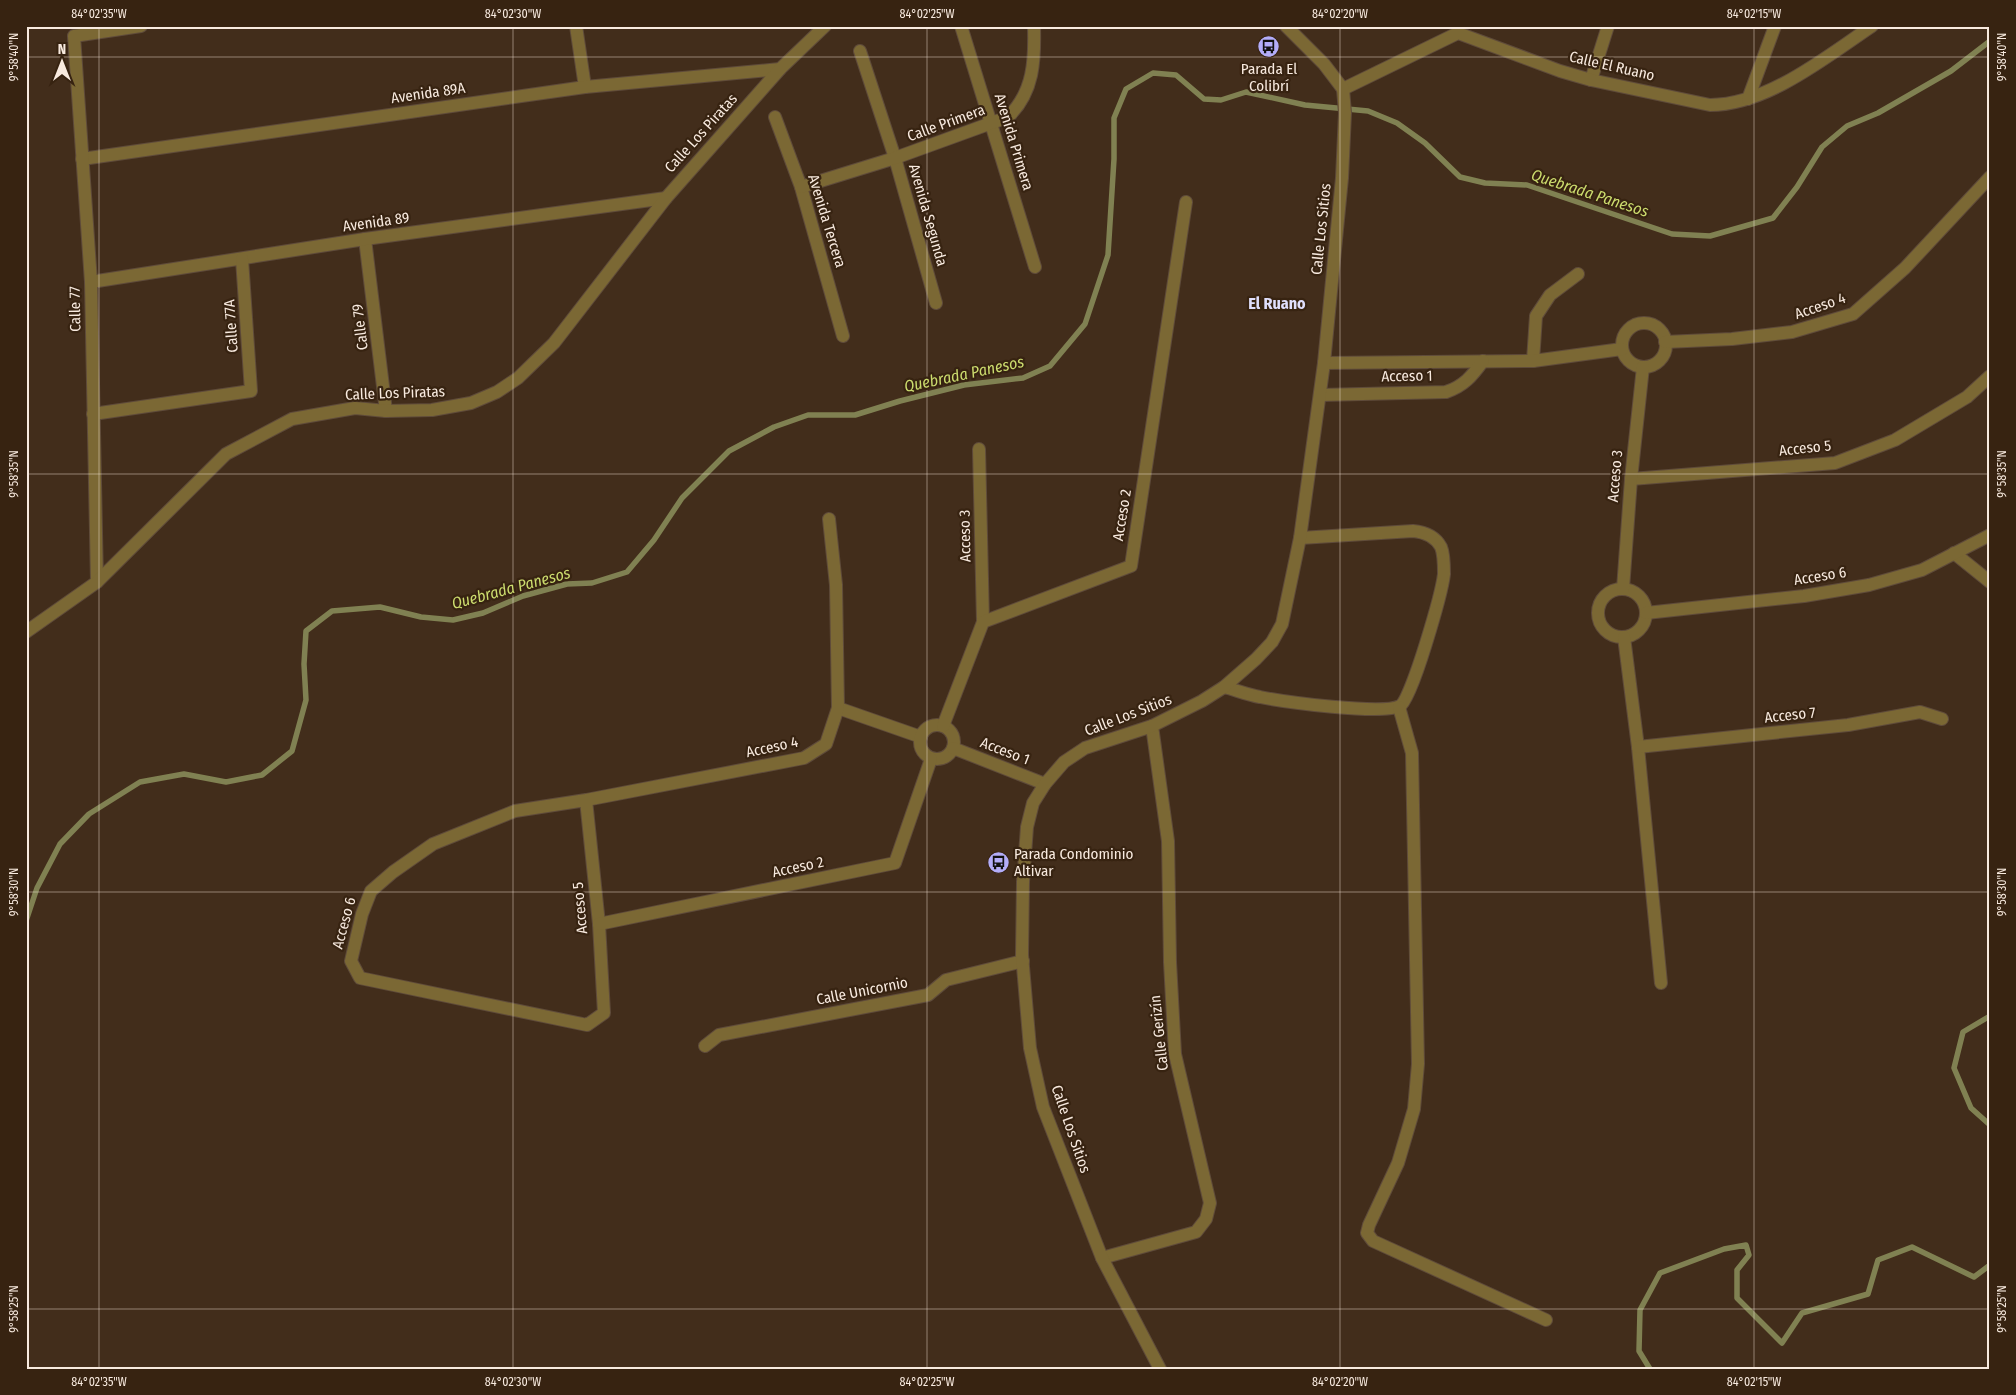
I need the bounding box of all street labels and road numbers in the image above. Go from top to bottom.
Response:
street label: Calle El Ruano [1568,47,1657,85]
street label: Avenida 89A [390,79,466,107]
street label: Calle Los Piratas [661,90,741,176]
street label: Avenida Primera [991,91,1037,193]
street label: Calle Primera [905,101,987,145]
street label: Avenida Segunda [905,162,951,268]
street label: Avenida Tercera [804,172,850,270]
street label: Calle Los Sitios [1307,182,1335,276]
street label: Avenida 89 [342,208,410,236]
street label: Calle 77 [66,286,84,332]
street label: Acceso 4 [1792,289,1848,323]
street label: Calle 77A [220,299,242,353]
street label: Calle 79 [348,303,372,351]
street label: Acceso 1 [1381,367,1433,385]
street label: Calle Los Piratas [345,382,445,404]
street label: Acceso 5 [1778,436,1832,460]
street label: Acceso 3 [1604,449,1626,503]
street label: Acceso 2 [1109,488,1135,542]
street label: Acceso 3 [956,510,974,562]
street label: Acceso 6 [1792,563,1848,589]
street label: Calle Los Sitios [1082,690,1174,740]
street label: Acceso 7 [1763,703,1817,727]
street label: Acceso 4 [744,733,800,761]
street label: Acceso 1 [978,733,1032,769]
street label: Acceso 2 [771,853,826,881]
street label: Acceso 5 [569,881,591,935]
street label: Acceso 6 [328,895,360,951]
street label: Calle Unicornio [815,973,909,1009]
street label: Calle Gerizín [1146,994,1172,1072]
street label: Calle Los Sitios [1048,1083,1094,1175]

